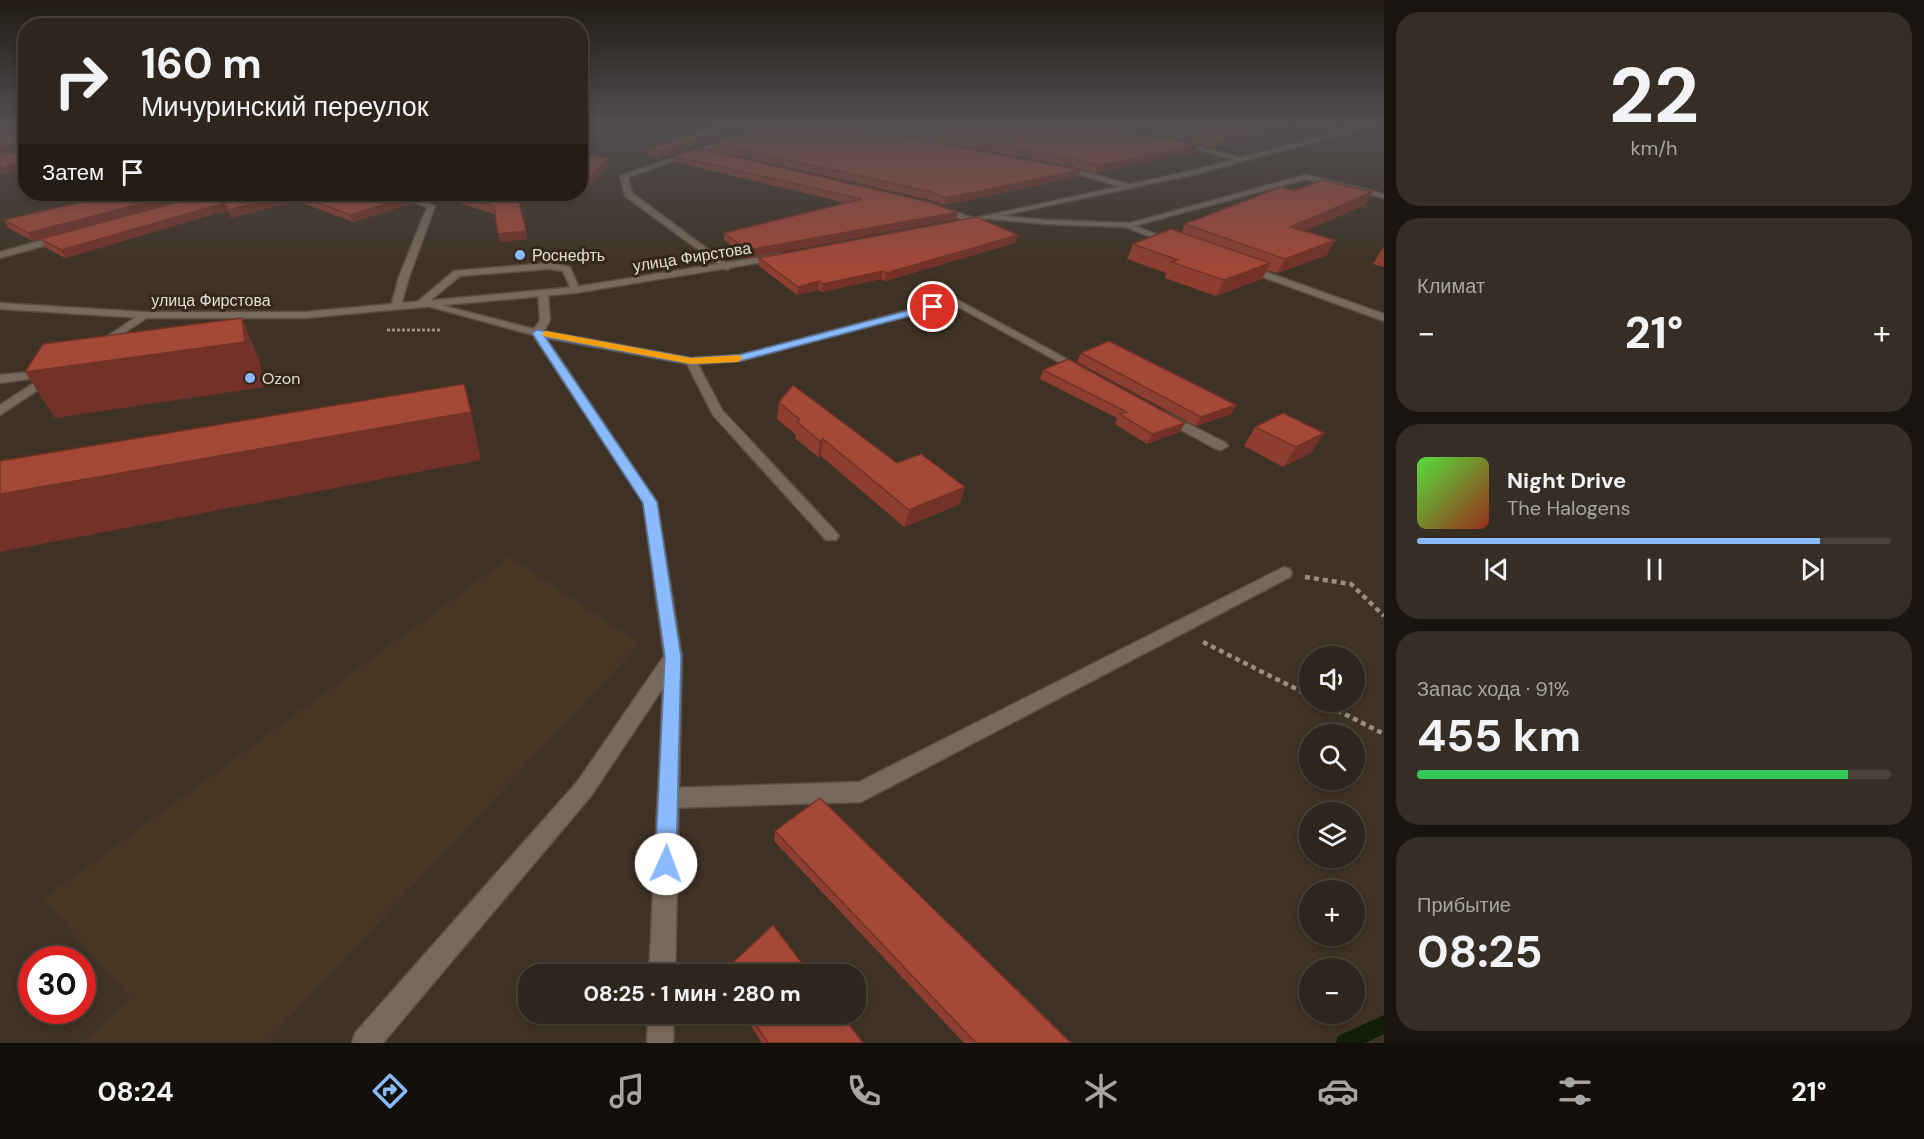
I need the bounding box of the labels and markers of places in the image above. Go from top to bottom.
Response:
place label: Роснефть [532,245,605,266]
marker: Роснефть [513,248,527,262]
pin [907,281,958,332]
place label: Ozon [262,368,300,389]
marker: Ozon [243,371,257,385]

